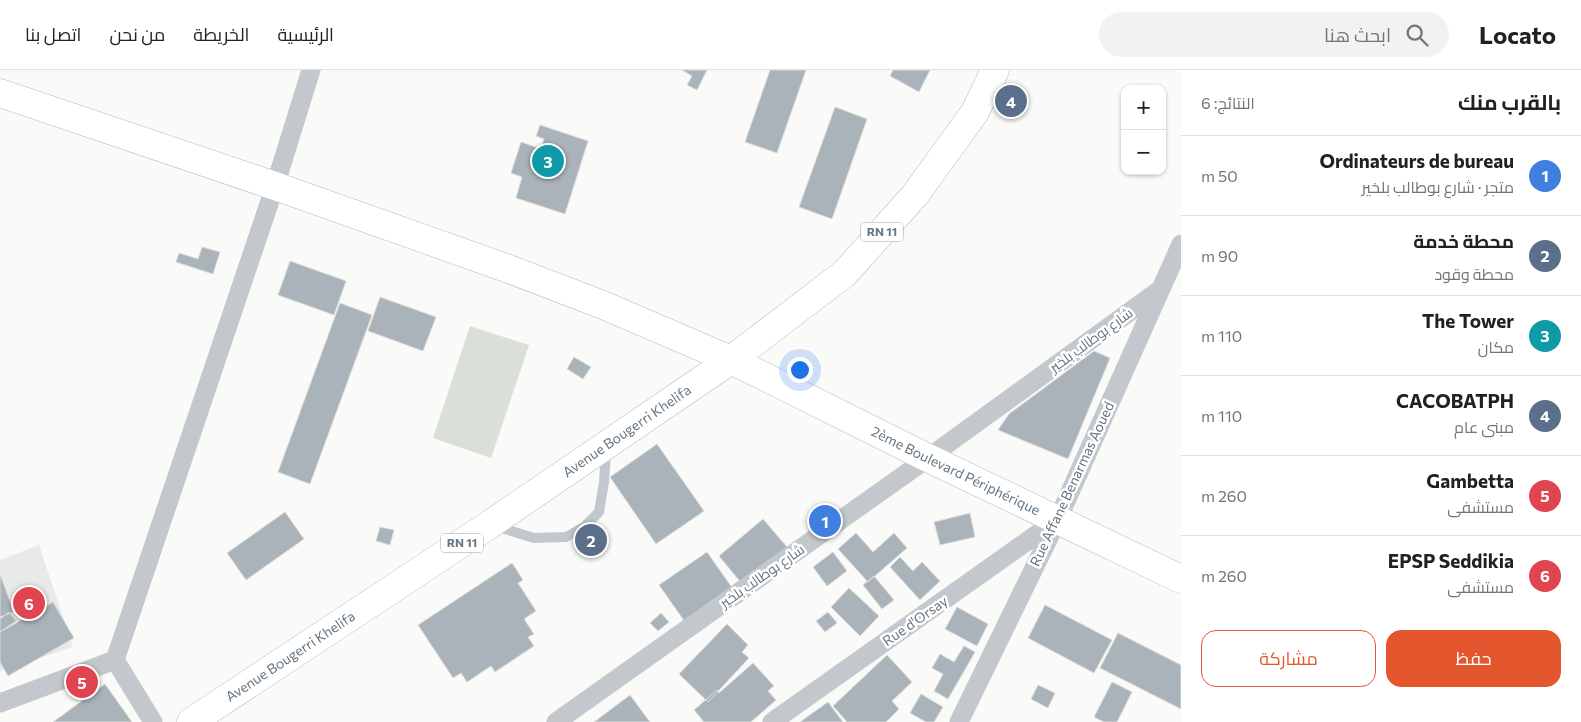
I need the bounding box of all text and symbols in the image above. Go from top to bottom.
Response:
search box [1099,12,1449,57]
text: Locato [1479,20,1556,49]
icon: search [1403,21,1431,49]
text: اتصل بنا [25,23,81,45]
text: من نحن [109,23,165,45]
text: الخريطة [193,23,249,45]
text: الرئيسية [277,23,334,45]
text: ابحث هنا [1324,23,1391,46]
pin: 4 [995,82,1027,120]
map controls [1121,85,1166,175]
button: + [1121,85,1166,130]
text: بالقرب منك [1458,89,1561,114]
text: النتائج: 6 [1201,93,1255,112]
button: − [1121,130,1166,175]
pin: 3 [532,142,564,180]
text: Ordinateurs de bureau [1319,149,1514,172]
text: 50 m [1201,166,1238,185]
text: 1 [1541,166,1549,185]
text: متجر · شارع بوطالب بلخير [1362,177,1514,196]
road number: RN 11 [861,222,903,242]
text: محطة خدمة [1413,229,1514,252]
text: 90 m [1201,246,1238,265]
text: 2 [1540,246,1550,265]
text: محطة وقود [1434,264,1514,283]
street label: شارع بوطالب بلخير [1045,304,1136,377]
text: The Tower [1422,309,1514,332]
text: 110 m [1201,326,1242,345]
text: 3 [1540,326,1550,345]
text: مكان [1478,337,1514,356]
your location [787,357,813,383]
street label: Avenue Bougerri Khelifa [559,381,694,480]
text: CACOBATPH [1396,389,1514,412]
street label: Rue Affane Benarmas Aoued [1026,399,1117,569]
text: 110 m [1201,406,1242,425]
text: 4 [1540,406,1550,425]
text: مبنى عام [1454,417,1514,436]
street label: 2ème Boulevard Périphérique [869,422,1043,518]
text: Gambetta [1426,469,1514,492]
text: 260 m [1201,486,1247,505]
text: 5 [1540,486,1550,505]
text: مستشفى [1447,497,1514,516]
pin: 1 [809,502,841,540]
pin: 2 [575,521,607,559]
road number: RN 11 [441,533,483,552]
street label: شارع بوطالب بلخير [715,540,808,612]
text: EPSP Seddikia [1388,549,1514,572]
text: 260 m [1201,566,1247,585]
text: 6 [1540,566,1550,585]
text: مستشفى [1447,577,1514,596]
pin: 6 [13,584,45,622]
street label: Rue d'Orsay [879,592,951,649]
street label: Avenue Bougerri Khelifa [222,607,358,705]
button: مشاركة [1201,630,1376,687]
button: حفظ [1386,630,1561,687]
pin: 5 [66,663,98,701]

